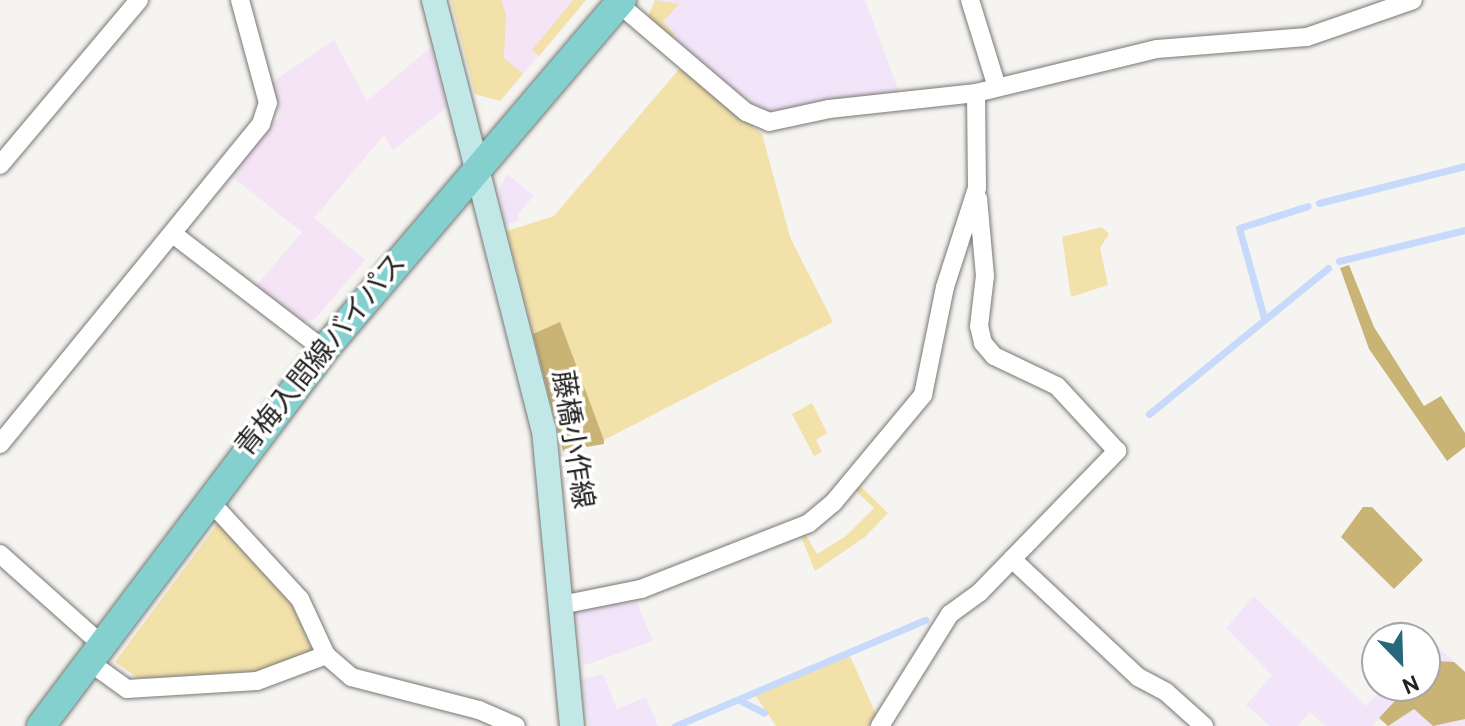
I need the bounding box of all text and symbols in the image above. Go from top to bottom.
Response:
street label: 青梅入間線バイパス [230,248,414,464]
street label: 藤橋小作線 [543,368,599,512]
north arrow [1361,622,1441,702]
text: N [1397,667,1422,698]

